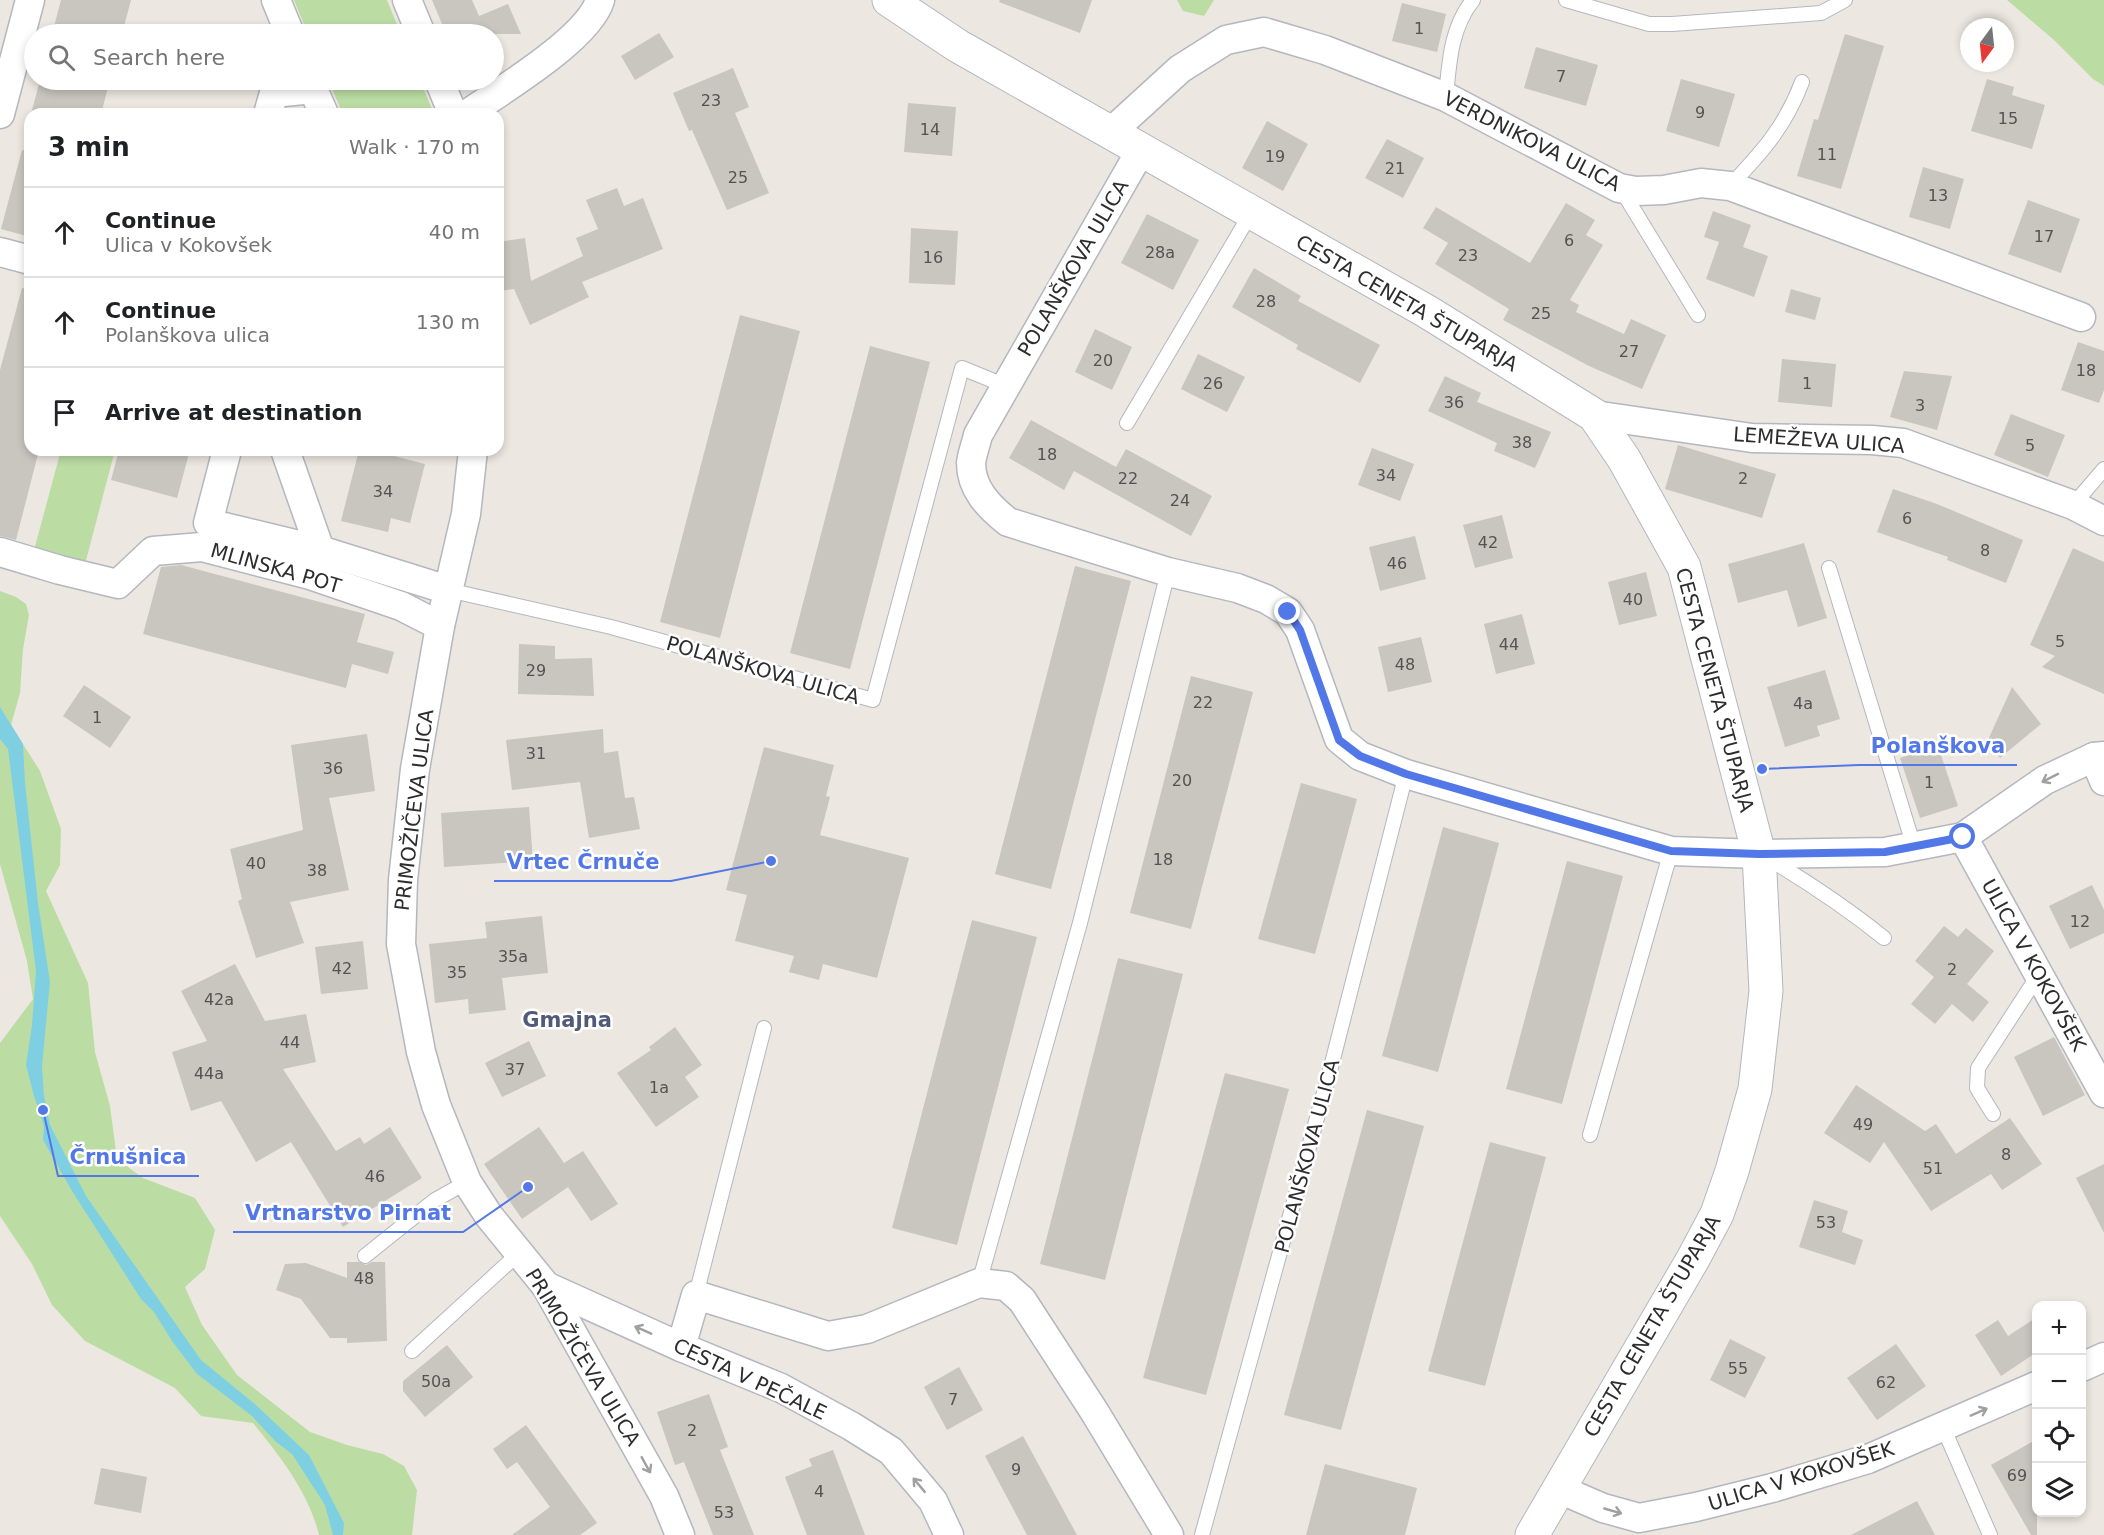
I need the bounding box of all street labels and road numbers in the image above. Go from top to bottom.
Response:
street label: VERDNIKOVA ULICA [1439,86,1625,196]
street label: POLANŠKOVA ULICA [1013,175,1134,361]
street label: CESTA CENETA ŠTUPARJA [1292,230,1522,377]
street label: LEMEŽEVA ULICA [1732,422,1906,458]
street label: MLINSKA POT [208,538,345,598]
street label: CESTA CENETA ŠTUPARJA [1671,565,1759,815]
street label: POLANŠKOVA ULICA [664,631,863,709]
street label: PRIMOŽIČEVA ULICA [390,708,438,912]
street label: ULICA V KOKOVŠEK [1977,875,2092,1056]
street label: POLANŠKOVA ULICA [1270,1056,1345,1256]
street label: CESTA CENETA ŠTUPARJA [1579,1211,1726,1441]
street label: PRIMOŽIČEVA ULICA [520,1264,646,1450]
street label: CESTA V PEČALE [670,1333,830,1425]
street label: ULICA V KOKOVŠEK [1705,1436,1898,1516]

